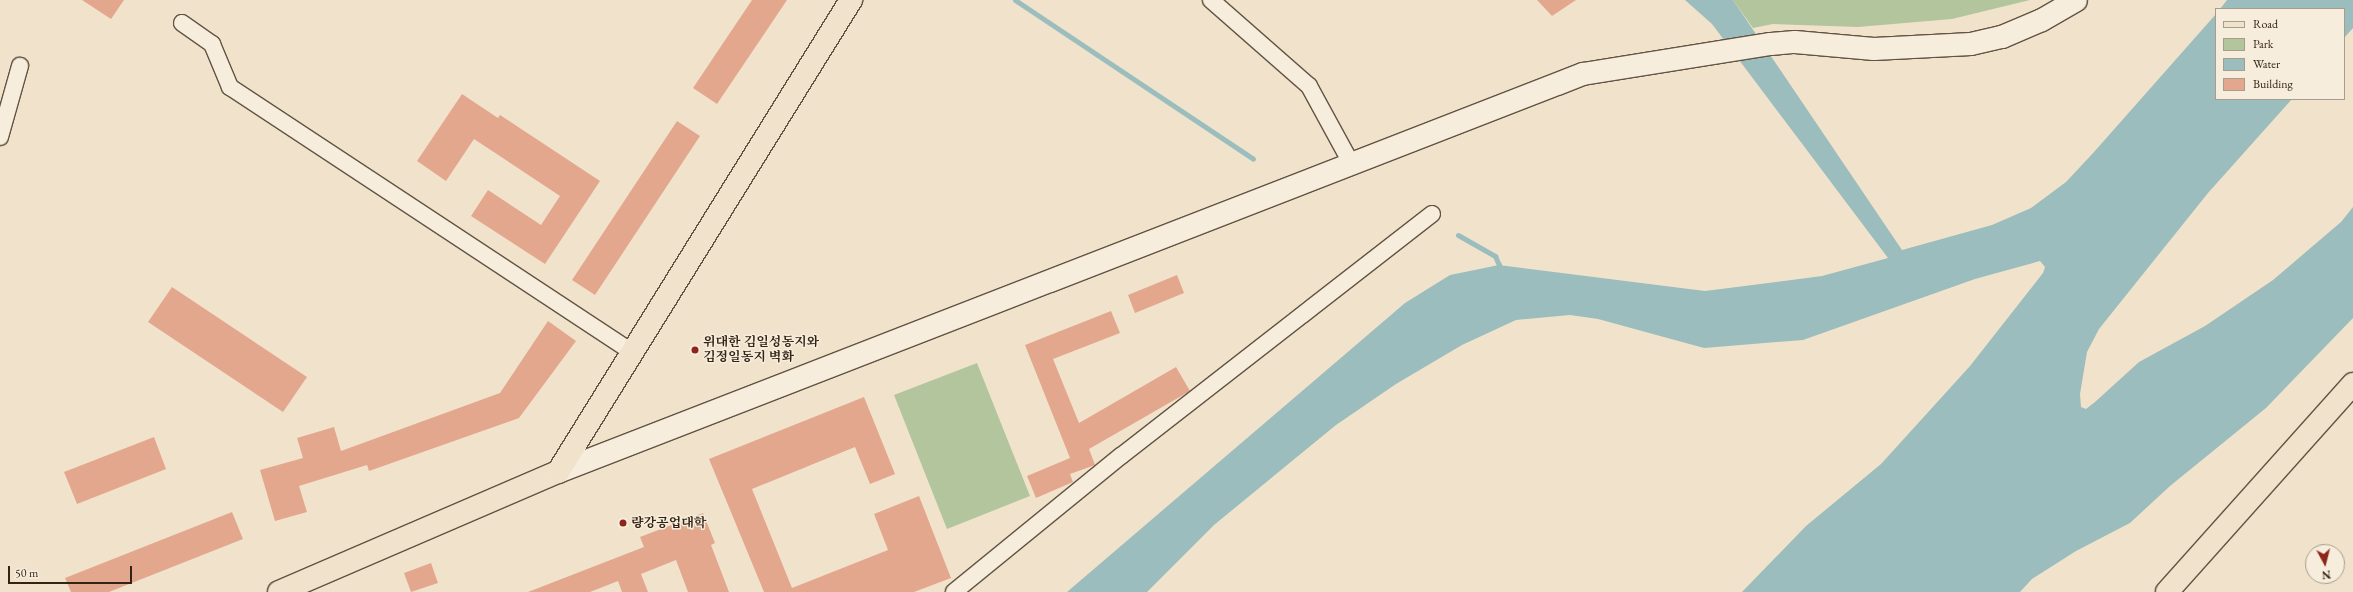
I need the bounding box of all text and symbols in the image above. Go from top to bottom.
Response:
legend [2215,8,2345,100]
text: Road [2253,16,2278,32]
text: Park [2253,36,2273,52]
text: Water [2253,56,2280,72]
text: Building [2253,76,2293,92]
place label: 위대한 김일성동지와 김정일동지 벽화 [703,335,819,366]
marker: 위대한 김일성동지와 김정일동지 벽화 [690,345,700,355]
place label: 량강공업대학 [631,515,706,531]
marker: 량강공업대학 [618,518,628,528]
north arrow [2305,544,2345,584]
scale bar [10,558,134,584]
text: 50 m [15,565,38,581]
text: N [2321,567,2332,582]

